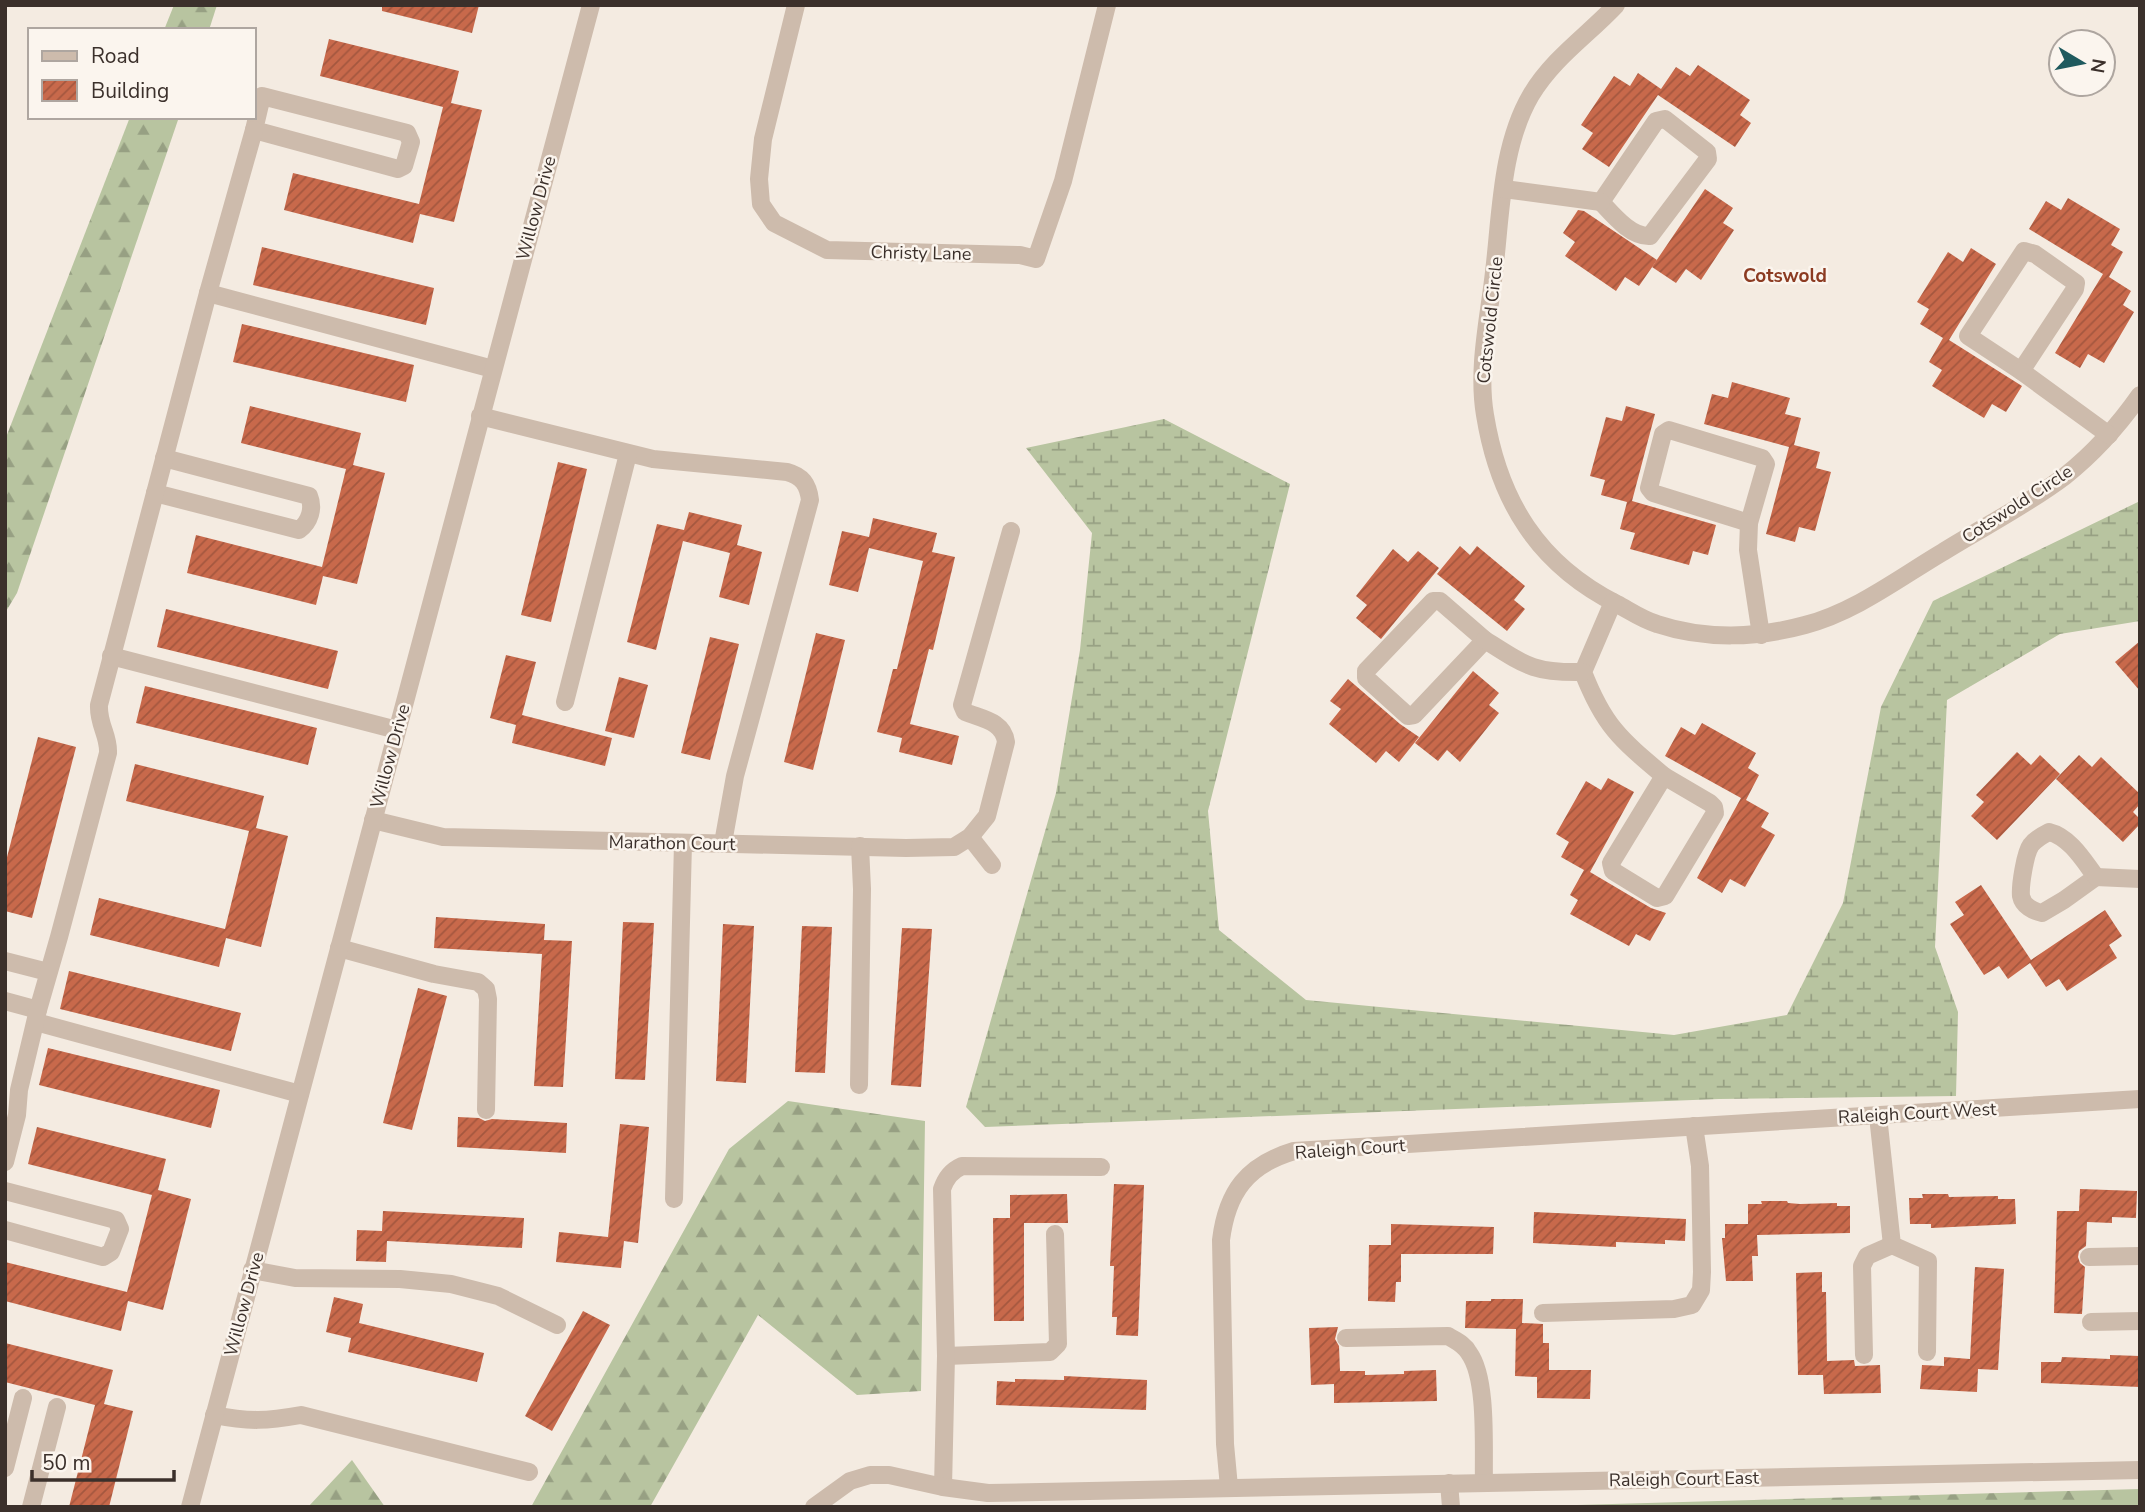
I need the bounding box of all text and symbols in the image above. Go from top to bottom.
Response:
legend [28,28,256,119]
north arrow [2047,28,2117,98]
text: Road [91,42,140,70]
text: N [2084,57,2112,75]
text: Building [91,77,169,105]
street label: Willow Drive [511,153,561,263]
street label: Christy Lane [870,240,972,266]
street label: Cotswold Circle [1471,255,1509,385]
district label: Cotswold [1743,263,1827,289]
street label: Cotswold Circle [1957,459,2077,549]
street label: Willow Drive [365,701,415,811]
street label: Marathon Court [608,830,736,856]
street label: Raleigh Court West [1837,1097,1998,1129]
street label: Raleigh Court [1294,1133,1407,1165]
street label: Willow Drive [219,1249,269,1359]
scale bar [32,1438,173,1482]
text: 50 m [42,1449,91,1477]
street label: Raleigh Court East [1609,1466,1760,1492]

